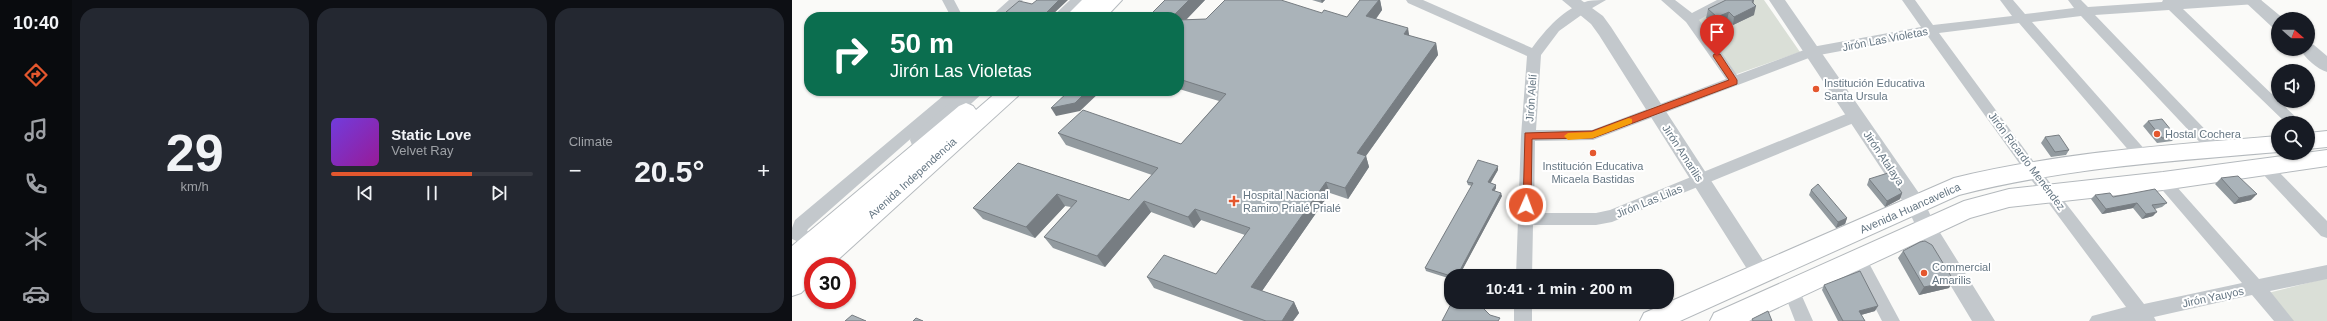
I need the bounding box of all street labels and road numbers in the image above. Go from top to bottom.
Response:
street label: Jirón Las Violetas [1841,25,1929,53]
street label: Jirón Alelí [1523,74,1539,122]
street label: Jirón Ricardo Menéndez [1986,110,2068,212]
street label: Jirón Amarilis [1660,122,1706,184]
street label: Jirón Atalaya [1861,129,1907,188]
street label: Avenida Independencia [865,135,959,221]
street label: Avenida Huancavelica [1858,180,1963,236]
street label: Jirón Las Lilas [1614,182,1684,220]
street label: Jirón Yauyos [2181,285,2245,309]

